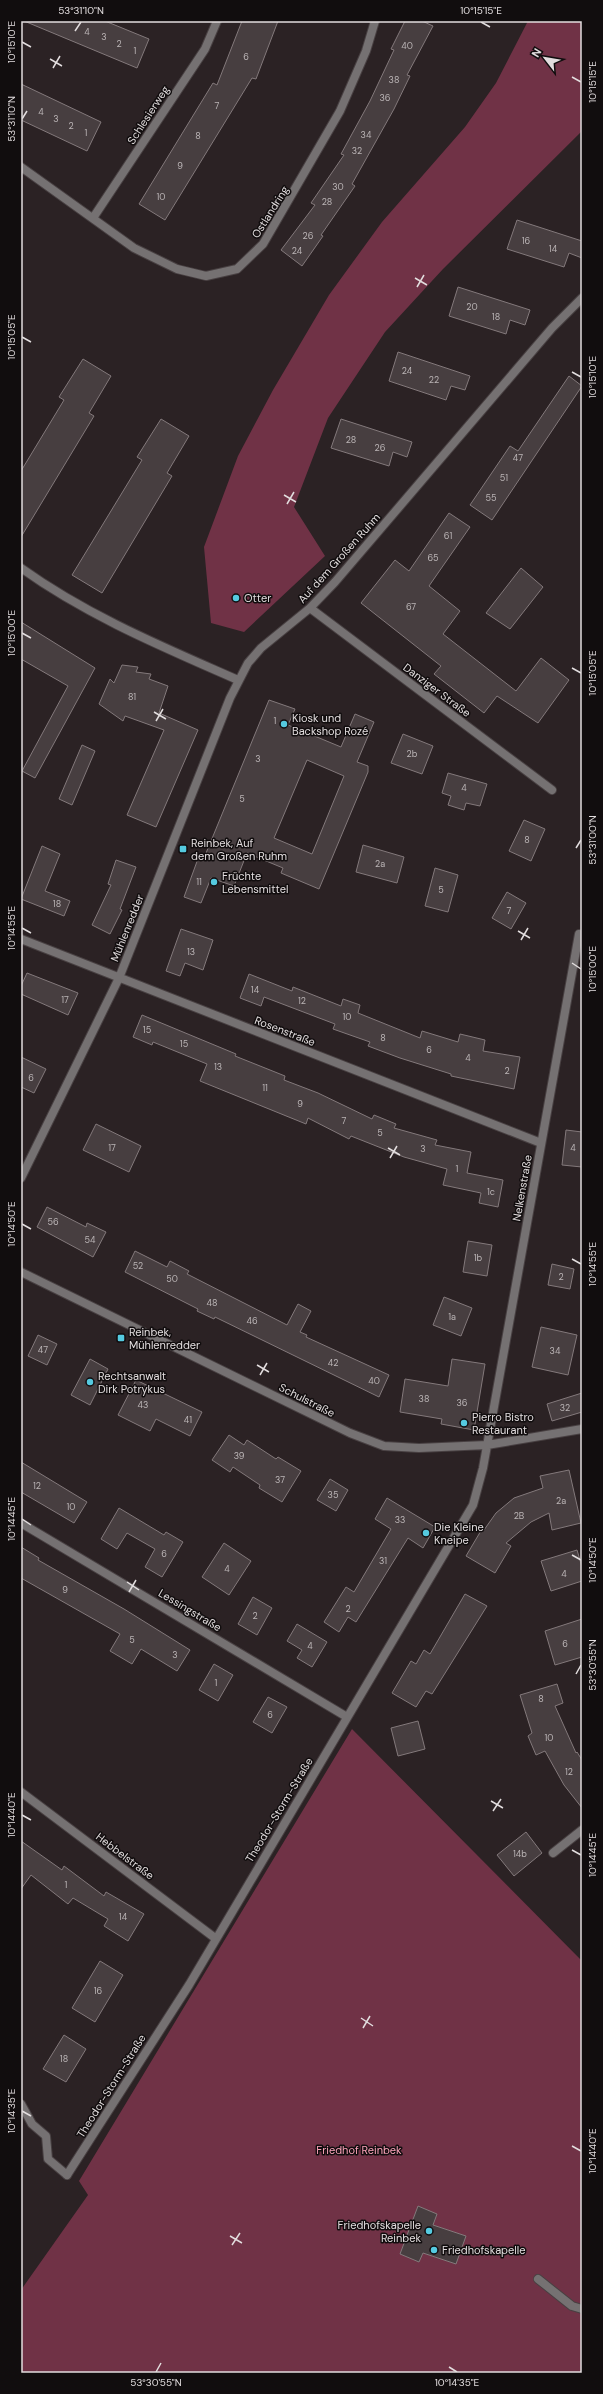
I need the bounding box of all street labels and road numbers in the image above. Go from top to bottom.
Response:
street label: Schlesierweg [124,83,172,147]
street label: Ostlandring [248,183,292,241]
street label: Auf dem Großen Ruhm [295,510,383,606]
street label: Danziger Straße [401,660,473,720]
street label: Mühlenredder [107,892,147,964]
street label: Rosenstraße [253,1013,317,1049]
street label: Nelkenstraße [509,1154,535,1222]
street label: Schulstraße [277,1380,337,1420]
street label: Lessingstraße [156,1586,224,1634]
street label: Theodor-Storm-Straße [242,1755,316,1865]
street label: Hebbelstraße [93,1830,157,1882]
street label: Theodor-Storm-Straße [73,2032,149,2140]

